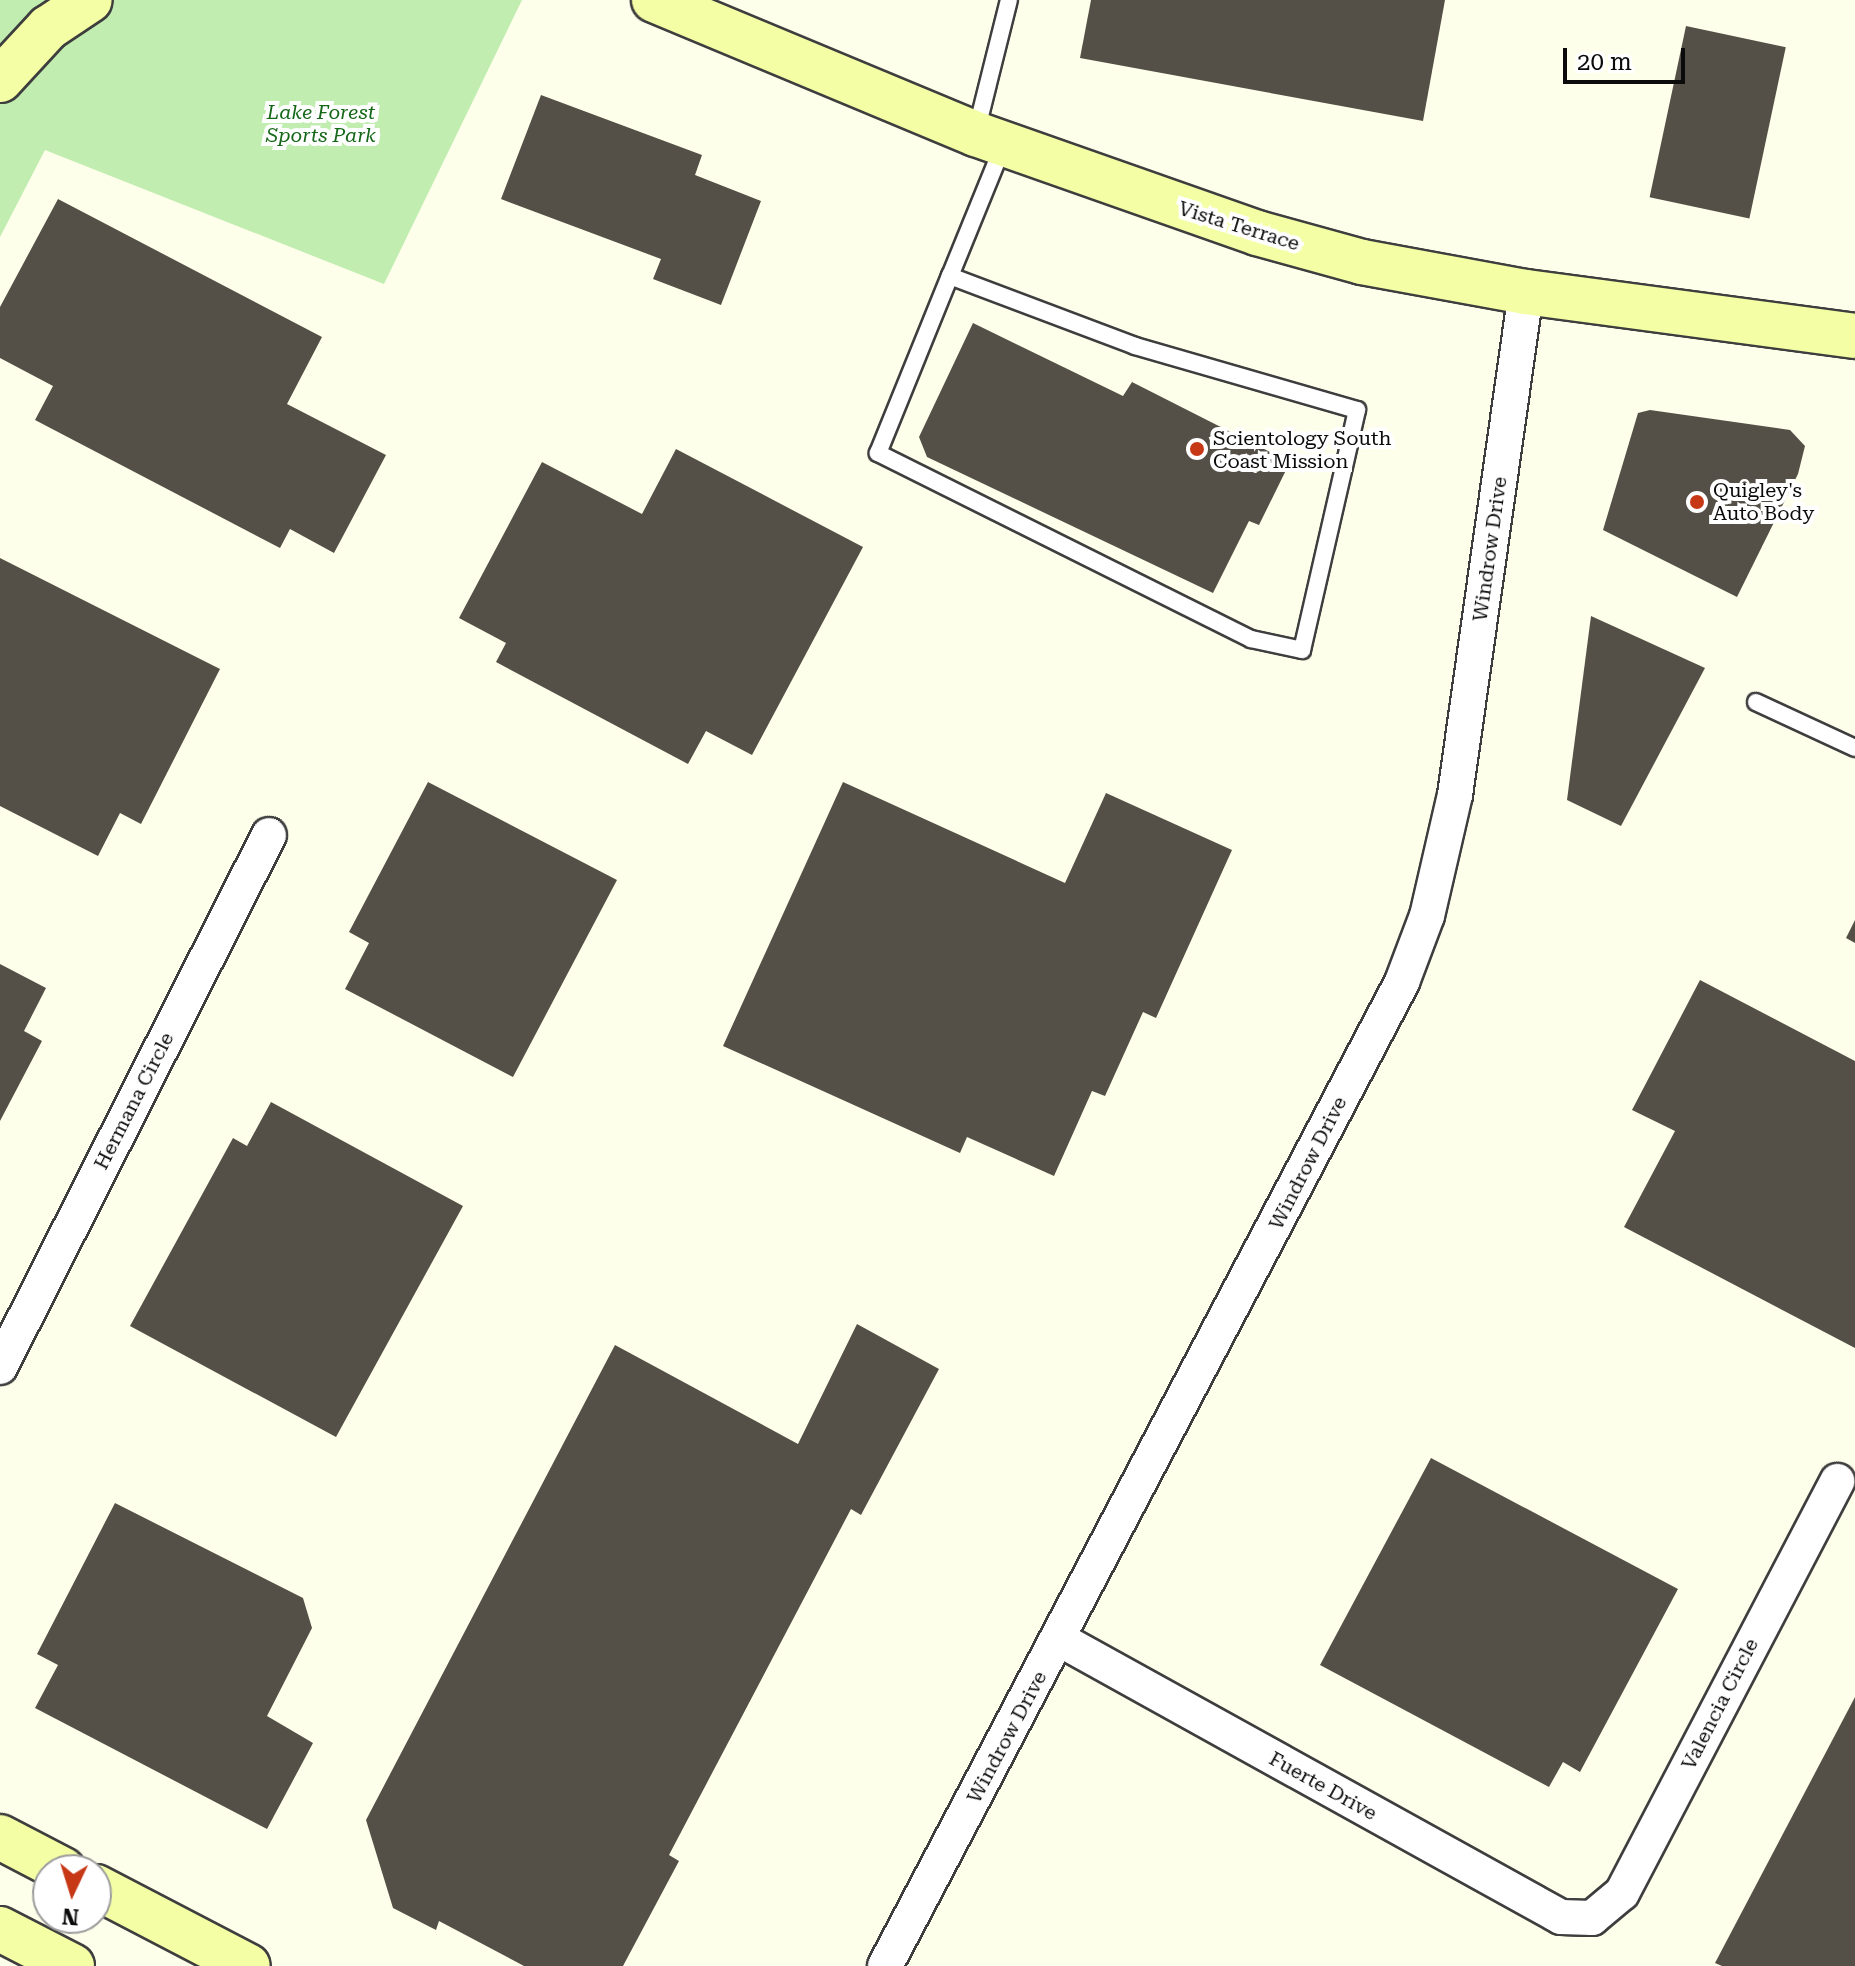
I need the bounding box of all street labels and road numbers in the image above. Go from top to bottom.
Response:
street label: Vista Terrace [1176,196,1302,256]
street label: Windrow Drive [1468,475,1512,623]
street label: Hermana Circle [89,1028,179,1174]
street label: Windrow Drive [1264,1092,1352,1234]
street label: Valencia Circle [1677,1634,1763,1774]
street label: Windrow Drive [962,1667,1052,1807]
street label: Fuerte Drive [1265,1747,1381,1825]

